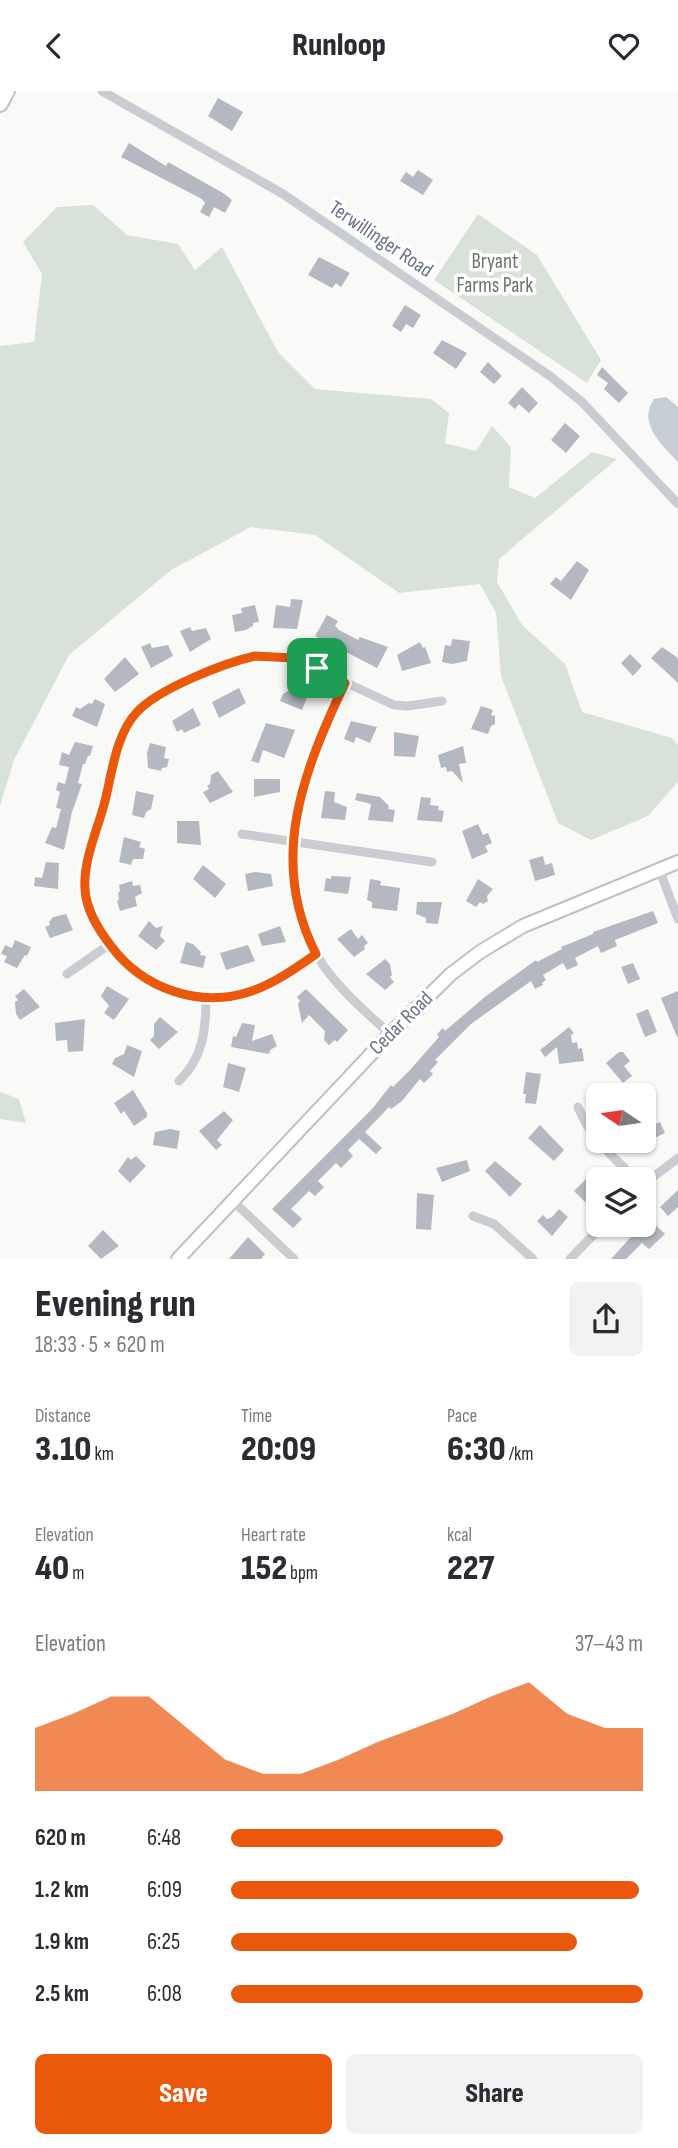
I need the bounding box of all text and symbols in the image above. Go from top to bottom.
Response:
text: Runloop [292,26,386,65]
icon: back [35,27,73,65]
icon: heart [605,27,643,65]
street label: Terwillinger Road [324,195,438,283]
park label: Bryant Farms Park [457,249,533,298]
pin [287,638,347,698]
icon: arrive [298,649,336,687]
street label: Cedar Road [364,986,438,1060]
north arrow [586,1083,656,1153]
map controls [586,1083,656,1237]
button: layers [586,1167,656,1237]
text: Evening run [35,1282,196,1327]
button: share [569,1282,643,1356]
text: 18:33 · 5 × 620 m [35,1331,165,1359]
text: Distance [35,1405,91,1428]
text: Time [241,1405,272,1428]
text: Pace [447,1405,477,1428]
text: 3.10 [35,1428,91,1471]
text: 20:09 [241,1428,316,1471]
text: 6:30 [447,1428,506,1471]
text: km [91,1443,114,1466]
text: /km [506,1443,533,1466]
text: Elevation [35,1524,94,1547]
text: Heart rate [241,1524,306,1547]
text: kcal [447,1524,472,1547]
text: 40 [35,1547,69,1590]
text: 152 [241,1547,287,1590]
text: 227 [447,1547,494,1590]
text: m [69,1562,84,1585]
text: bpm [287,1562,318,1585]
text: Elevation [35,1630,106,1658]
text: 37–43 m [575,1630,643,1658]
text: 620 m [35,1824,86,1852]
text: 6:48 [147,1824,181,1852]
text: 1.2 km [35,1876,89,1904]
text: 6:09 [147,1876,182,1904]
text: 1.9 km [35,1928,89,1956]
text: 6:25 [147,1928,180,1956]
text: 2.5 km [35,1980,89,2008]
text: 6:08 [147,1980,182,2008]
button: Save [35,2054,332,2134]
button: Share [346,2054,643,2134]

